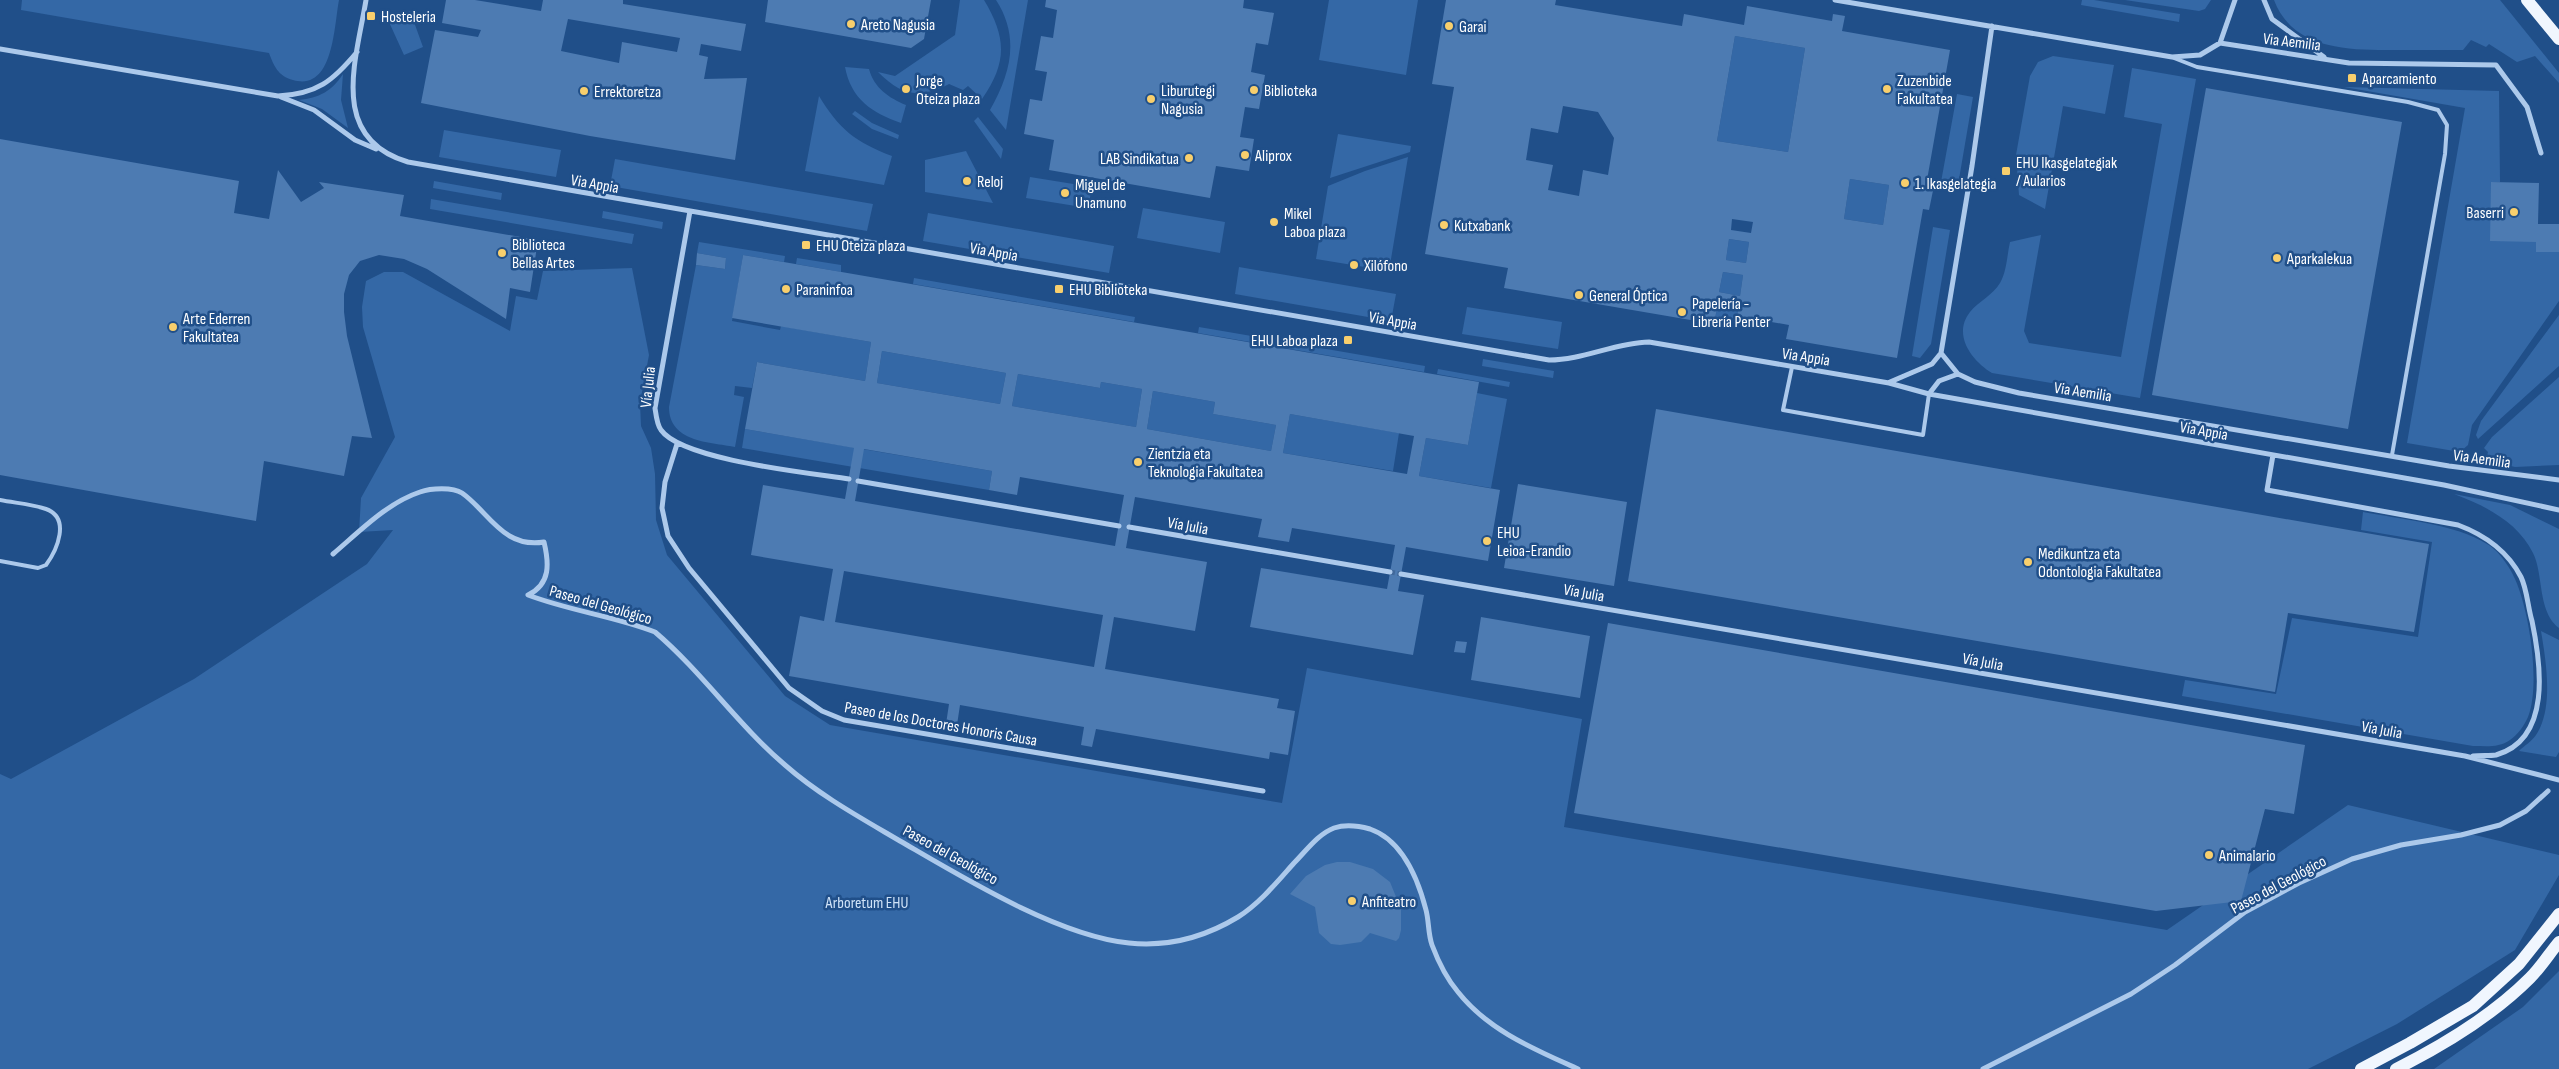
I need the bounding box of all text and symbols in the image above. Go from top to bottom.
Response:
place label: Hosteleria [381,8,436,27]
marker: Hosteleria [365,10,377,22]
place label: Areto Nagusia [860,16,935,35]
marker: Areto Nagusia [845,18,857,30]
place label: Garai [1459,18,1487,37]
marker: Garai [1443,20,1455,32]
street label: Via Aemilia [2262,30,2322,55]
place label: Aparcamiento [2361,70,2437,89]
place label: Jorge Oteiza plaza [915,72,980,109]
place label: Zuzenbide Fakultatea [1897,72,1953,109]
marker: Aparcamiento [2346,72,2358,84]
place label: Liburutegi Nagusia [1161,82,1215,119]
place label: Biblioteka [1264,82,1317,101]
place label: Errektoretza [594,83,661,102]
marker: Jorge Oteiza plaza [900,83,912,95]
marker: Zuzenbide Fakultatea [1881,83,1893,95]
marker: Biblioteka [1248,84,1260,96]
marker: Errektoretza [578,85,590,97]
marker: Liburutegi Nagusia [1145,93,1157,105]
place label: Aliprox [1254,147,1292,166]
marker: Aliprox [1239,149,1251,161]
place label: LAB Sindikatua [1100,150,1179,169]
marker: LAB Sindikatua [1183,152,1195,164]
place label: EHU Ikasgelategiak / Aularios [2016,154,2117,191]
marker: EHU Ikasgelategiak / Aularios [2000,165,2012,177]
street label: Via Appia [569,171,620,198]
place label: Reloj [977,173,1003,192]
marker: Reloj [961,175,973,187]
place label: 1. Ikasgelategia [1915,175,1996,194]
place label: Miguel de Unamuno [1075,176,1126,213]
marker: 1. Ikasgelategia [1899,177,1911,189]
marker: Miguel de Unamuno [1059,187,1071,199]
place label: Baserri [2466,204,2504,223]
place label: Mikel Laboa plaza [1284,205,1346,242]
marker: Baserri [2508,206,2520,218]
marker: Mikel Laboa plaza [1268,216,1280,228]
place label: Kutxabank [1454,217,1510,236]
marker: Kutxabank [1438,219,1450,231]
place label: Biblioteca Bellas Artes [512,236,575,273]
place label: EHU Oteiza plaza [816,237,905,256]
marker: EHU Oteiza plaza [800,239,812,251]
street label: Via Appia [968,239,1019,266]
marker: Biblioteca Bellas Artes [496,247,508,259]
place label: Aparkalekua [2286,250,2352,269]
marker: Aparkalekua [2271,252,2283,264]
place label: Xilófono [1363,257,1408,276]
marker: Xilófono [1348,259,1360,271]
place label: Paraninfoa [796,281,853,300]
place label: EHU Biblioteka [1069,281,1147,300]
marker: Paraninfoa [780,283,792,295]
marker: EHU Biblioteka [1053,283,1065,295]
place label: General Óptica [1589,287,1667,306]
marker: General Óptica [1573,289,1585,301]
place label: Papelería - Librería Penter [1692,295,1771,332]
marker: Papelería - Librería Penter [1676,306,1688,318]
street label: Via Appia [1367,308,1418,335]
place label: Arte Ederren Fakultatea [182,310,250,347]
marker: Arte Ederren Fakultatea [167,321,179,333]
place label: EHU Laboa plaza [1251,332,1338,351]
marker: EHU Laboa plaza [1342,334,1354,346]
street label: Via Appia [1780,344,1831,371]
street label: Vía Julia [637,366,660,409]
street label: Via Aemilia [2053,379,2113,406]
street label: Via Appia [2178,418,2229,445]
place label: Zientzia eta Teknologia Fakultatea [1148,445,1263,482]
street label: Via Aemilia [2452,446,2512,473]
marker: Zientzia eta Teknologia Fakultatea [1132,456,1144,468]
street label: Vía Julia [1166,514,1210,539]
place label: EHU Leioa-Erandio [1497,524,1571,561]
marker: EHU Leioa-Erandio [1481,535,1493,547]
place label: Medikuntza eta Odontologia Fakultatea [2038,545,2161,582]
marker: Medikuntza eta Odontologia Fakultatea [2022,556,2034,568]
street label: Vía Julia [1562,581,1606,606]
street label: Paseo del Geológico [547,582,654,629]
street label: Vía Julia [1961,650,2005,675]
street label: Paseo de los Doctores Honoris Causa [843,698,1038,751]
street label: Vía Julia [2360,718,2404,743]
street label: Paseo del Geológico [899,821,1001,889]
place label: Animalario [2218,847,2276,866]
marker: Animalario [2203,849,2215,861]
street label: Paseo del Geológico [2228,852,2330,919]
place label: Anfiteatro [1361,893,1416,912]
park label: Arboretum EHU [825,894,908,913]
marker: Anfiteatro [1346,895,1358,907]

